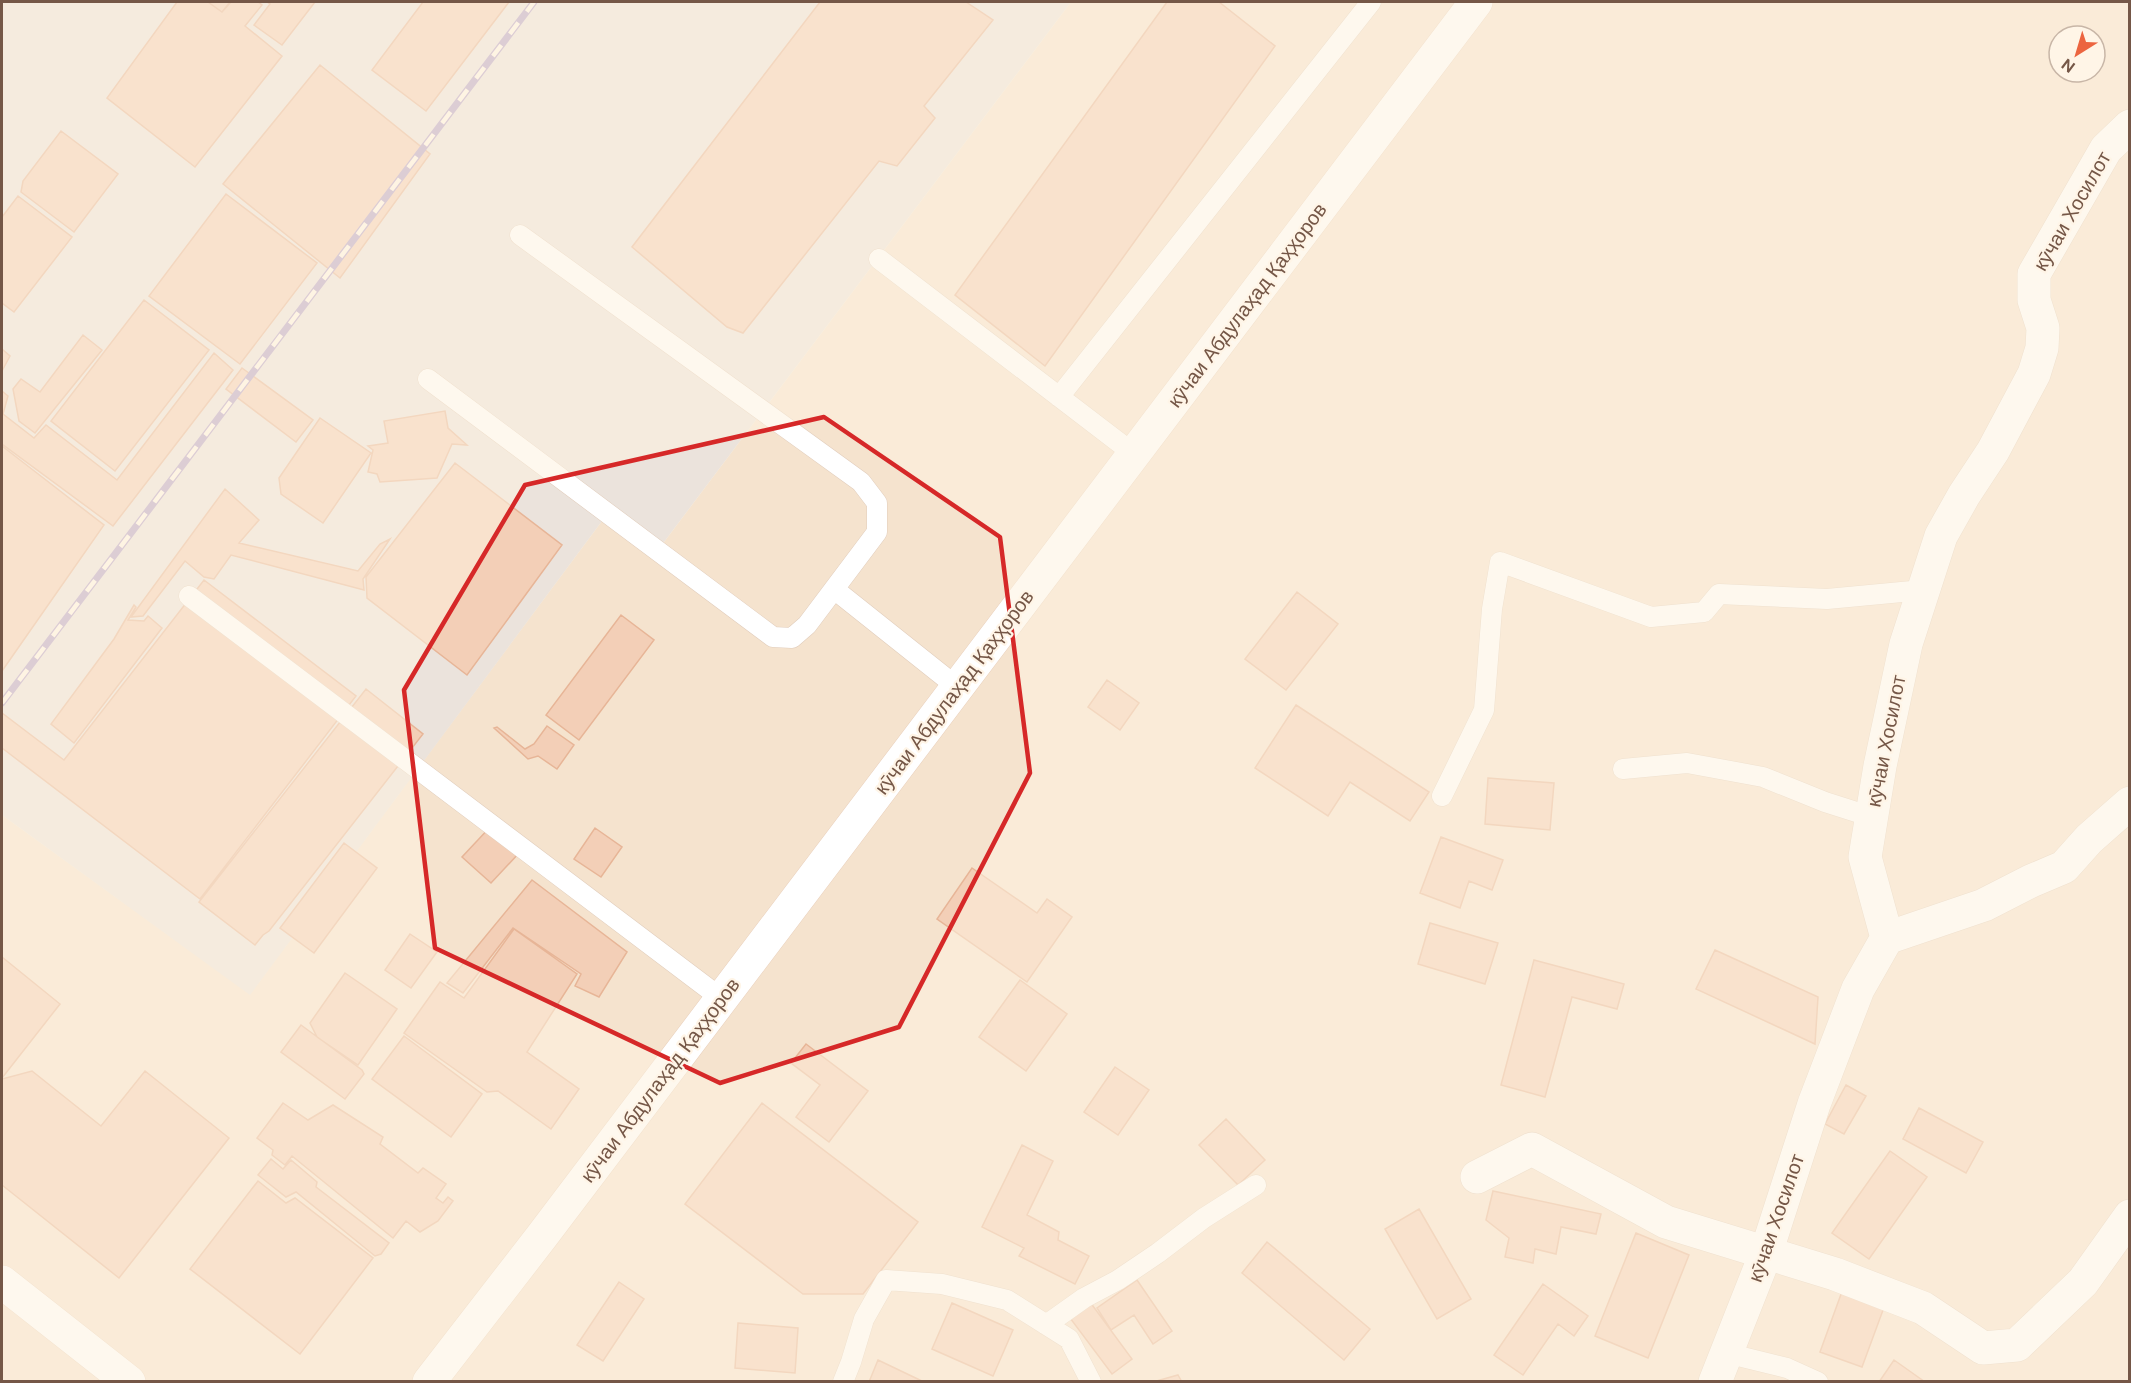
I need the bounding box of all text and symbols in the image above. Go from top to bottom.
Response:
north arrow [2047,24,2107,84]
text: N [2057,54,2079,77]
street label: кӯчаи Хосилот [2027,147,2117,275]
street label: кӯчаи Абдулаҳад Қаҳҳоров [1162,198,1332,412]
street label: кӯчаи Абдулаҳад Қаҳҳоров [869,585,1039,799]
street label: кӯчаи Хосилот [1860,673,1912,809]
street label: кӯчаи Абдулаҳад Қаҳҳоров [575,973,745,1187]
street label: кӯчаи Хосилот [1742,1150,1810,1286]

